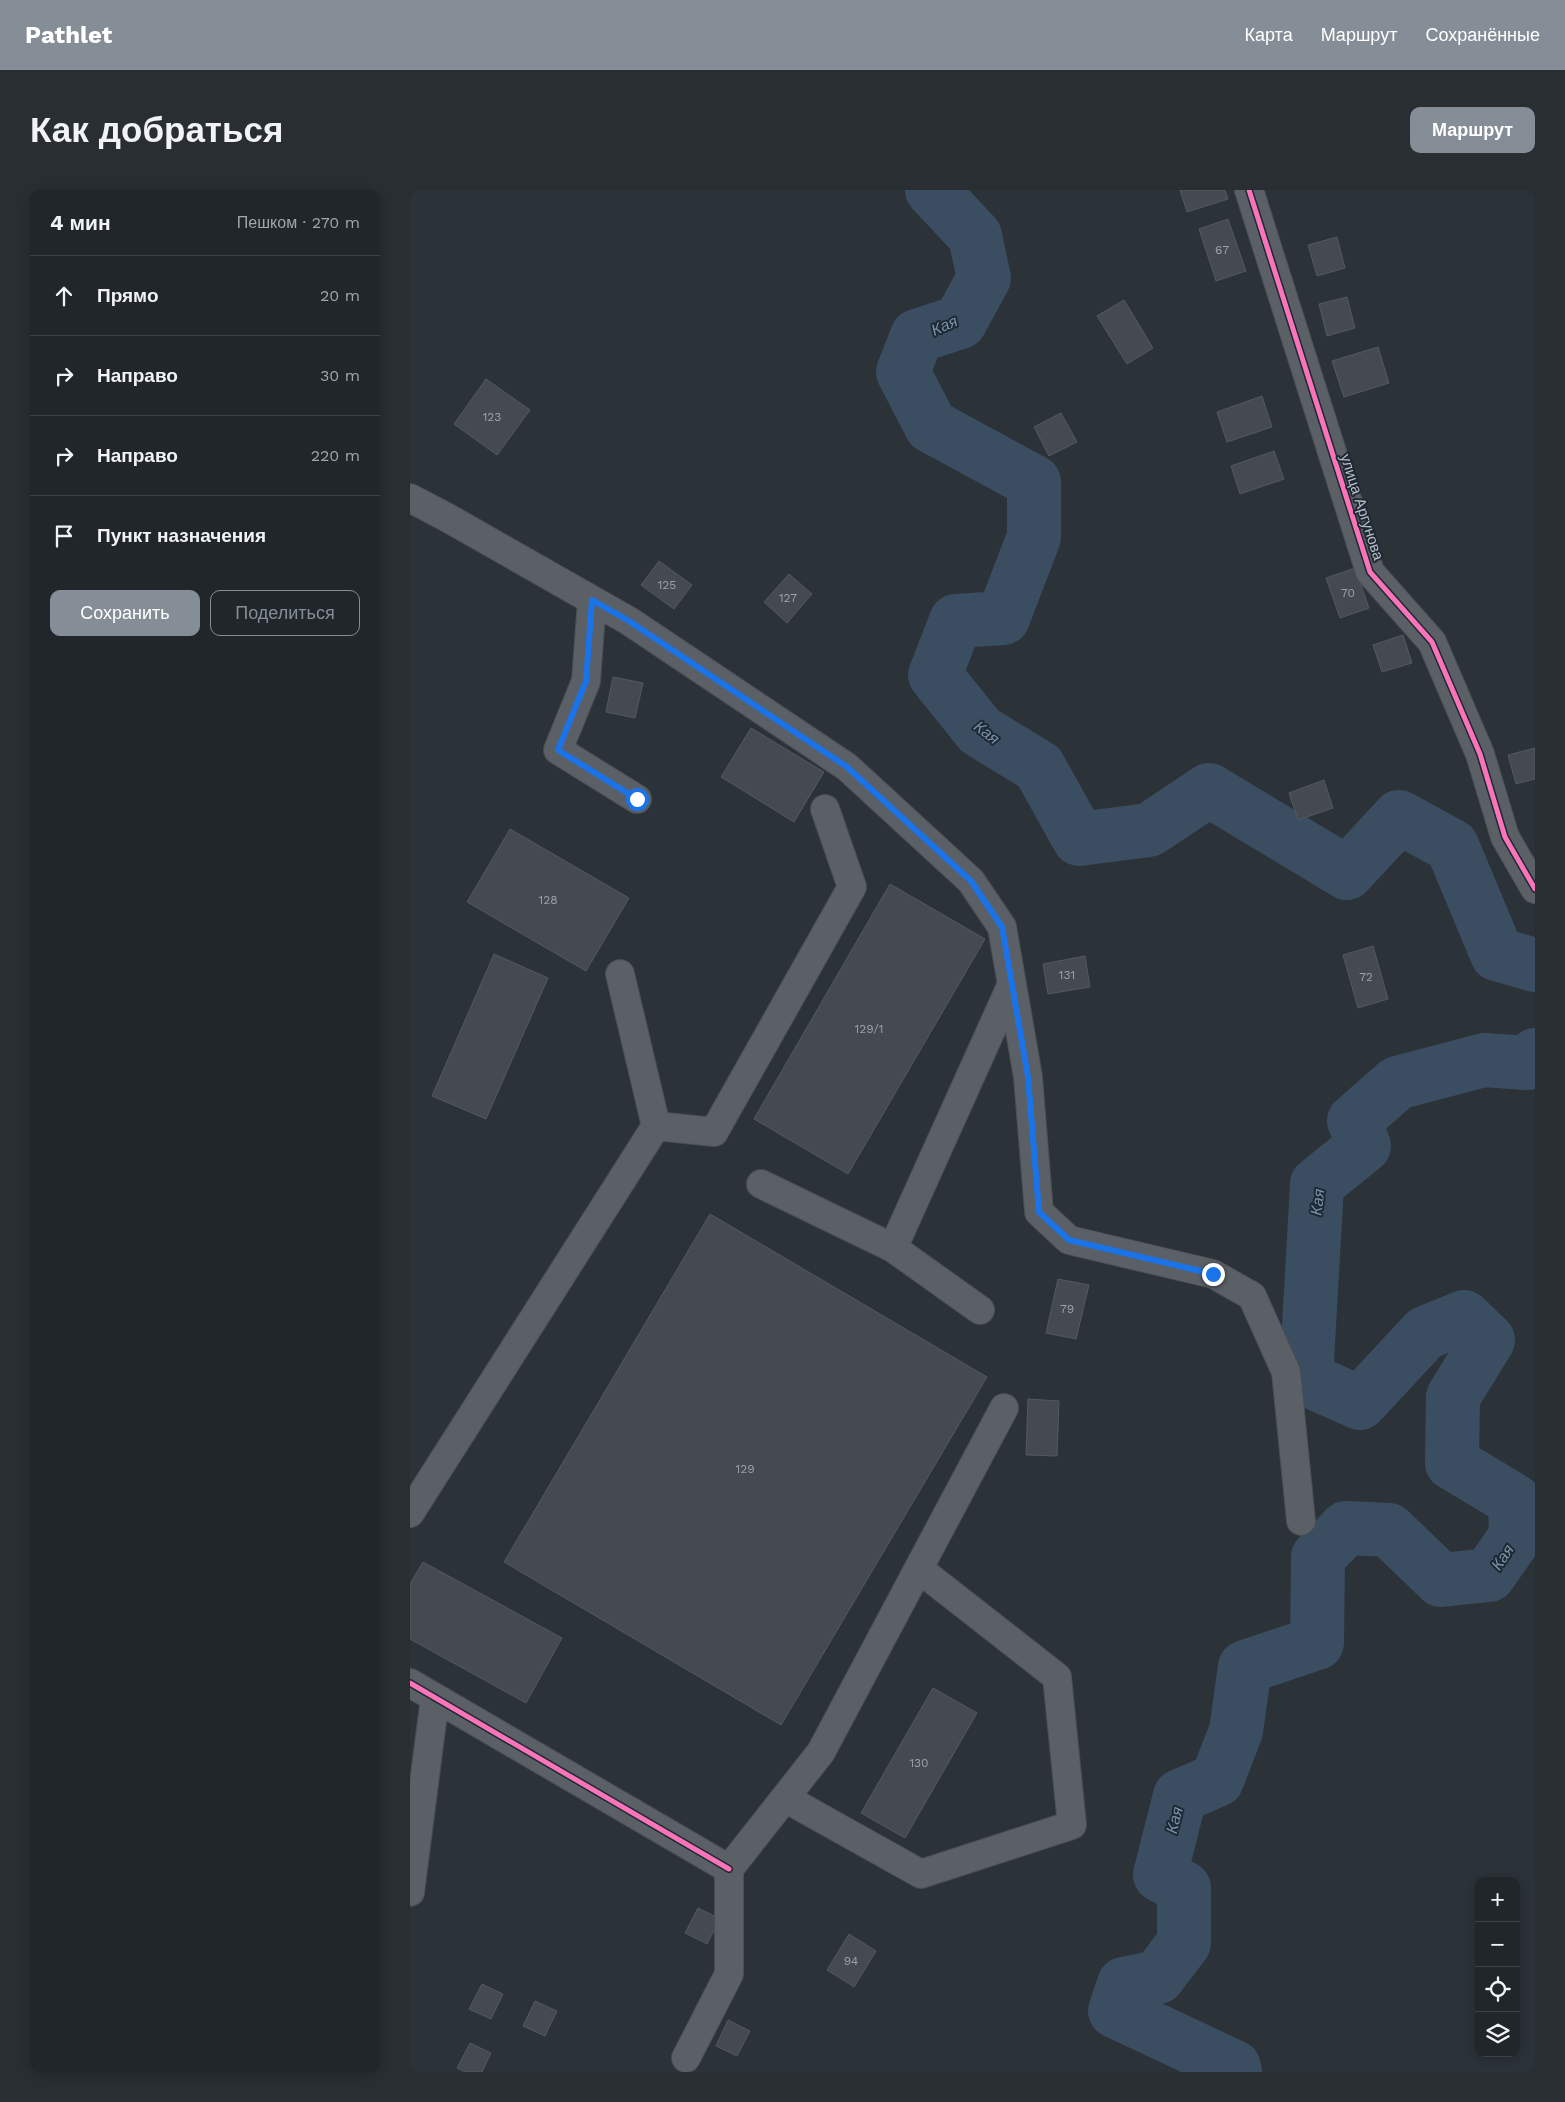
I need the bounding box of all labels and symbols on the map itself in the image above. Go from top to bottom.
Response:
house number: 67 [1215,243,1229,257]
water label: Кая [928,311,961,340]
house number: 123 [483,410,501,424]
street label: улица Аргунова [1336,452,1388,563]
house number: 125 [658,578,676,592]
house number: 70 [1341,586,1355,600]
house number: 127 [779,591,797,605]
water label: Кая [970,717,1003,748]
route start [626,788,649,811]
house number: 128 [538,893,558,907]
house number: 131 [1059,968,1075,982]
house number: 72 [1359,970,1373,984]
house number: 129/1 [855,1022,883,1036]
water label: Кая [1306,1187,1329,1217]
route end [1202,1263,1225,1286]
house number: 79 [1060,1302,1074,1316]
house number: 129 [735,1462,755,1476]
water label: Кая [1487,1540,1518,1574]
house number: 130 [909,1756,929,1770]
water label: Кая [1162,1804,1187,1835]
house number: 94 [844,1954,858,1968]

